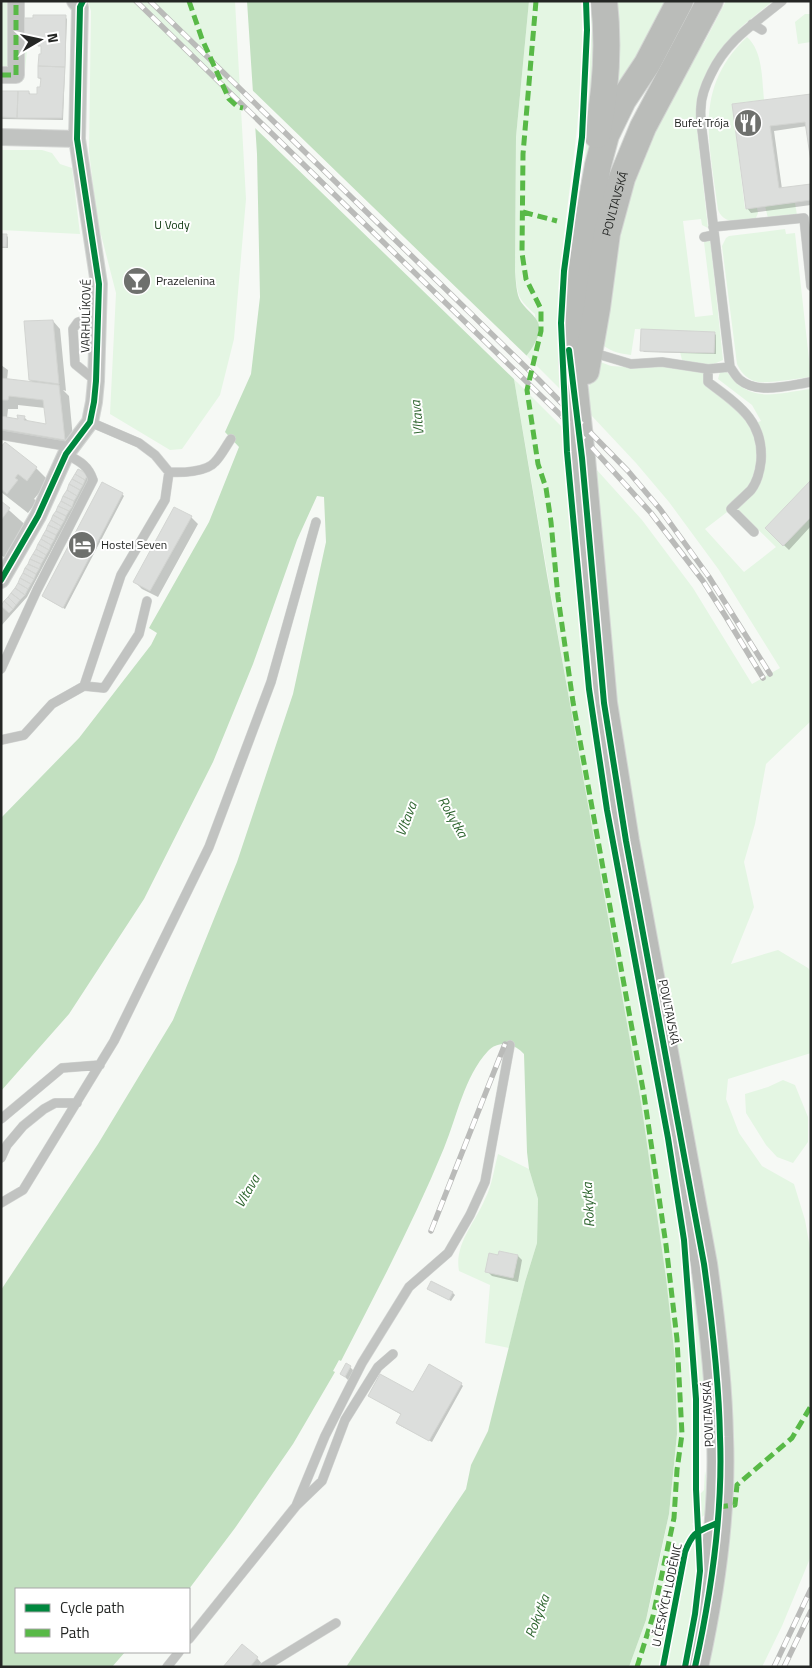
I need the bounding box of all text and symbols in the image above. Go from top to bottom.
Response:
north arrow [15,15,65,65]
text: N [42,31,64,44]
restaurant icon: Bufet Trója [733,108,763,138]
place label: Bufet Trója [674,113,729,132]
street label: POVLTAVSKÁ [597,168,633,238]
park label: U Vody [154,215,190,234]
bar icon: Prazelenina [122,266,152,296]
place label: Prazelenina [156,271,215,290]
street label: VARHULÍKOVÉ [75,279,96,353]
water label: Vltava [404,398,429,437]
hotel icon: Hostel Seven [67,530,97,560]
place label: Hostel Seven [101,535,167,554]
water label: Rokytka [433,792,474,842]
water label: Vltava [389,798,422,839]
street label: POVLTAVSKÁ [654,977,685,1046]
water label: Vltava [229,1169,265,1211]
water label: Rokytka [576,1181,599,1228]
street label: POVLTAVSKÁ [697,1380,718,1448]
street label: U ČESKÝCH LODĚNIC [646,1541,687,1649]
legend [15,1588,190,1653]
water label: Rokytka [519,1590,555,1641]
text: Cycle path [60,1596,125,1619]
text: Path [60,1621,90,1644]

